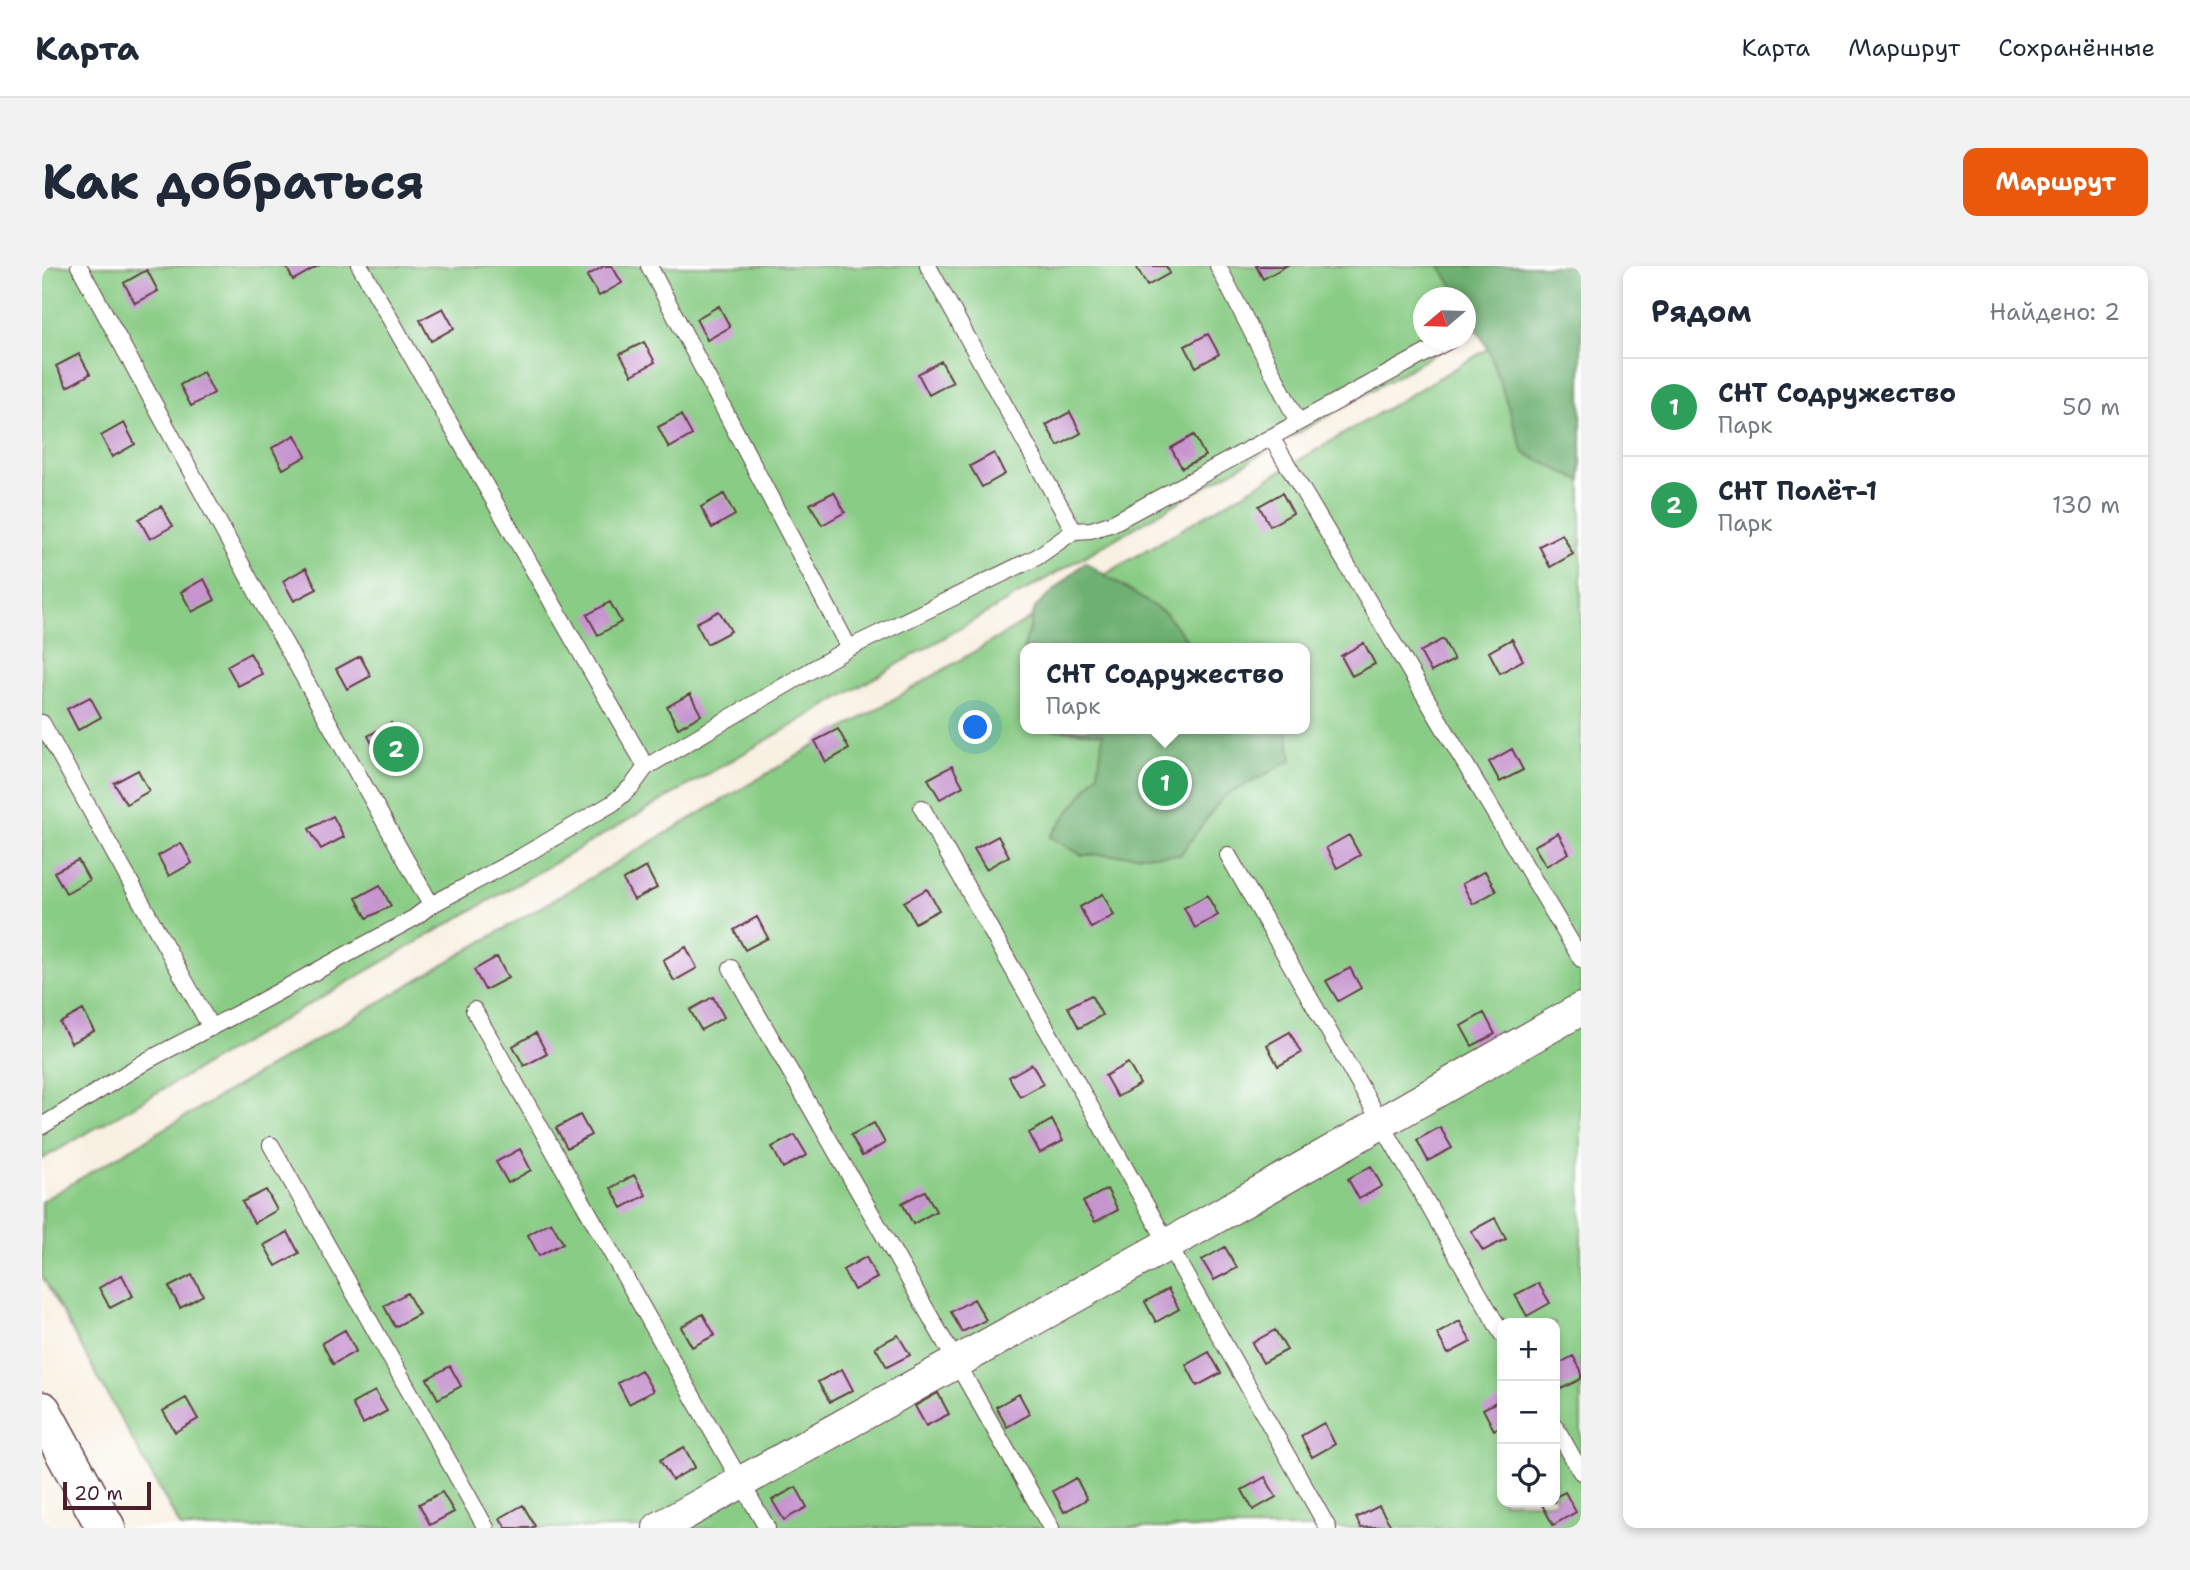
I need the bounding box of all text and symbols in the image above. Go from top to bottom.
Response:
text: Карта [35,26,139,71]
text: Карта [1742,32,1810,64]
text: Маршрут [1848,32,1960,64]
text: Сохранённые [1998,32,2155,64]
button: Маршрут [1963,148,2148,216]
text: Как добраться [42,149,424,215]
north arrow [1413,287,1476,350]
text: Рядом [1651,291,1751,332]
text: Найдено: 2 [1990,297,2120,327]
text: СНТ Содружество [1718,375,1956,410]
text: 1 [1669,392,1679,422]
text: 50 m [2062,392,2120,422]
text: Парк [1718,410,1773,440]
text: СНТ Полёт-1 [1718,473,1877,508]
text: 2 [1666,490,1682,520]
text: 130 m [2052,490,2120,520]
text: Парк [1718,508,1773,538]
popup [1020,643,1310,734]
text: СНТ Содружество [1046,656,1284,691]
text: Парк [1046,691,1100,721]
your location [958,710,992,744]
pin: 2 [373,723,419,775]
pin: 1 [1142,757,1188,809]
map controls [1497,1318,1560,1507]
button: + [1497,1318,1560,1381]
button: − [1497,1381,1560,1444]
button: locate [1497,1444,1560,1507]
scale bar [63,1479,150,1511]
text: 20 m [74,1481,123,1506]

